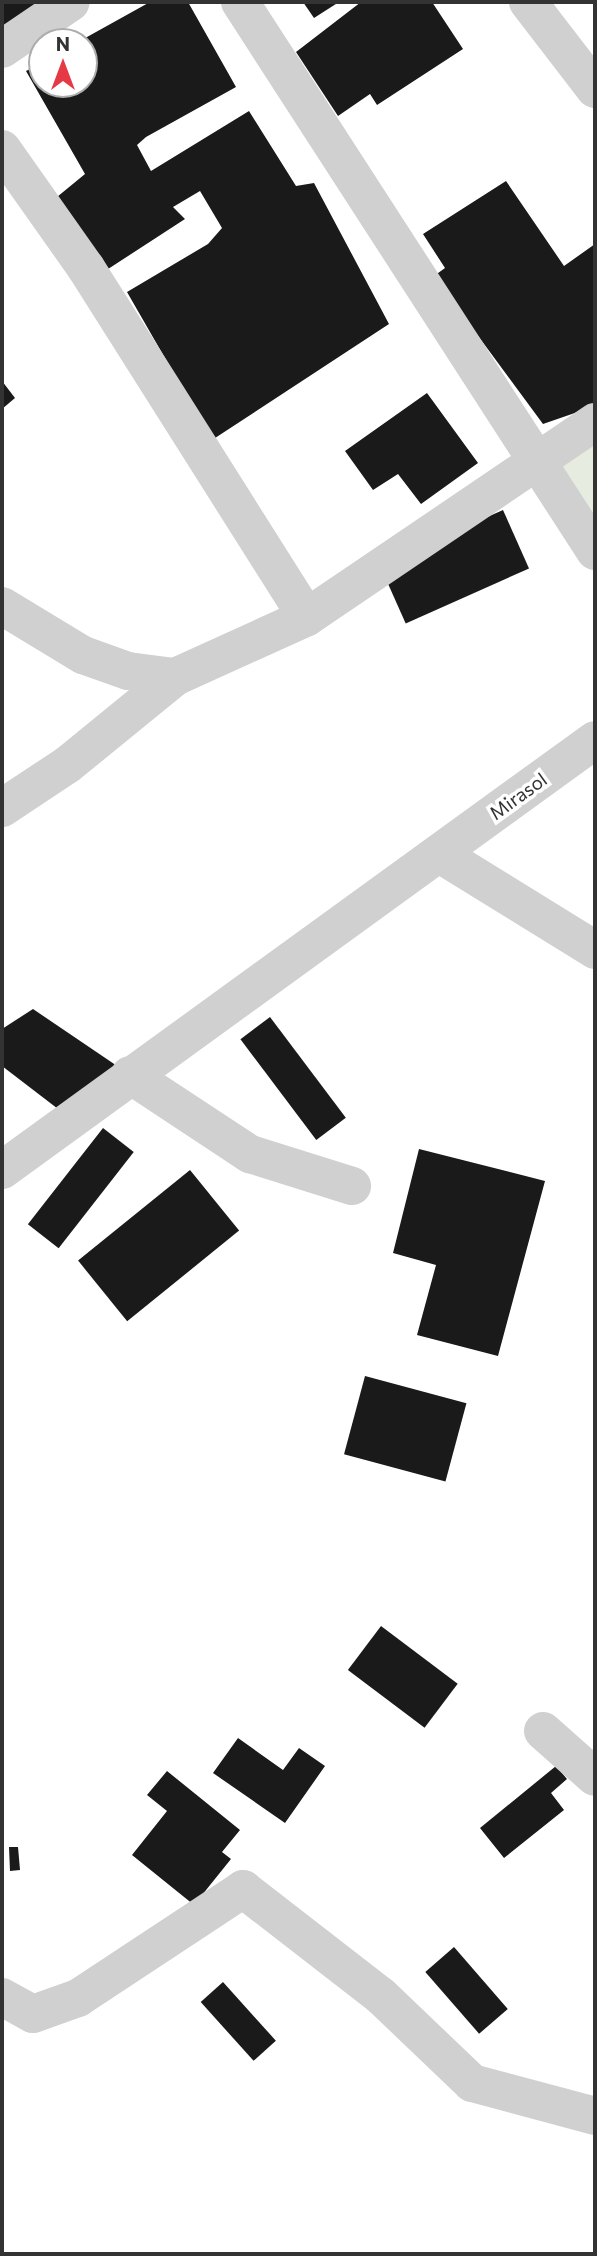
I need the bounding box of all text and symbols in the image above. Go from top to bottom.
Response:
north arrow [28,28,98,98]
text: N [56,32,70,55]
street label: Mirasol [485,768,551,824]

